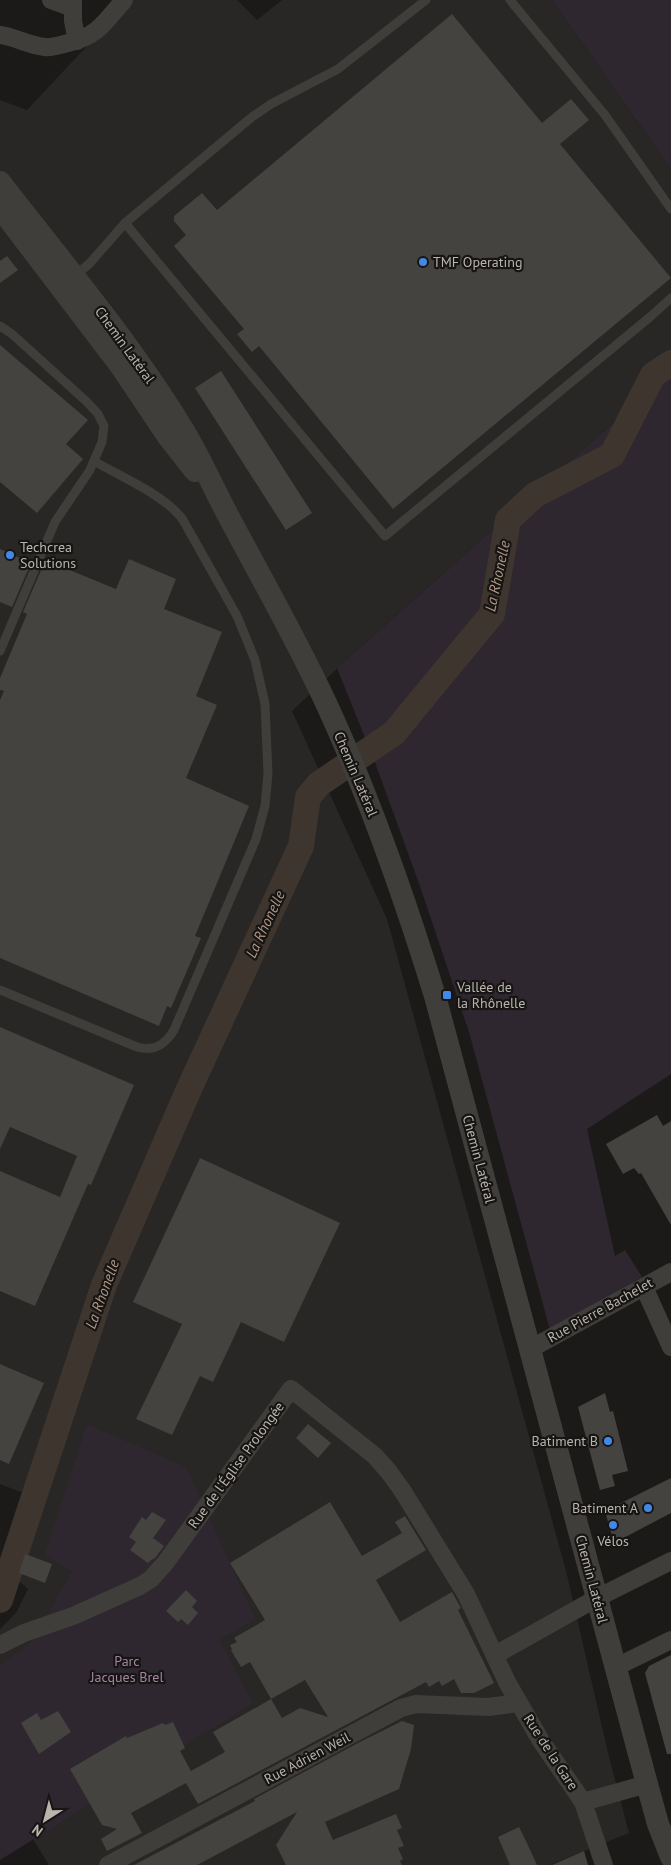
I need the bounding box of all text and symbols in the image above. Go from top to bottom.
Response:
place label: TMF Operating [433,253,522,271]
marker: TMF Operating [417,256,429,268]
street label: Chemin Latéral [91,303,159,387]
place label: Techcrea Solutions [20,538,76,572]
water label: La Rhonelle [480,539,514,613]
marker: Techcrea Solutions [4,549,16,561]
street label: Chemin Latéral [330,729,382,819]
water label: La Rhonelle [241,887,289,961]
place label: Vallée de la Rhônelle [456,978,525,1012]
marker: Vallée de la Rhônelle [441,989,453,1001]
street label: Chemin Latéral [459,1113,499,1205]
water label: La Rhonelle [81,1257,123,1331]
street label: Rue Pierre Bachelet [544,1273,656,1346]
street label: Rue de l'Église Prolongée [184,1398,288,1532]
place label: Batiment B [532,1432,598,1450]
marker: Batiment B [602,1435,614,1447]
place label: Batiment A [572,1499,639,1517]
marker: Batiment A [642,1502,654,1514]
marker: Vélos [607,1519,619,1531]
place label: Vélos [596,1532,629,1550]
street label: Chemin Latéral [572,1533,612,1625]
park label: Parc Jacques Brel [90,1652,163,1686]
street label: Rue de la Gare [520,1711,582,1793]
street label: Rue Adrien Weil [261,1728,353,1788]
north arrow [20,1795,70,1845]
text: N [28,1821,46,1841]

